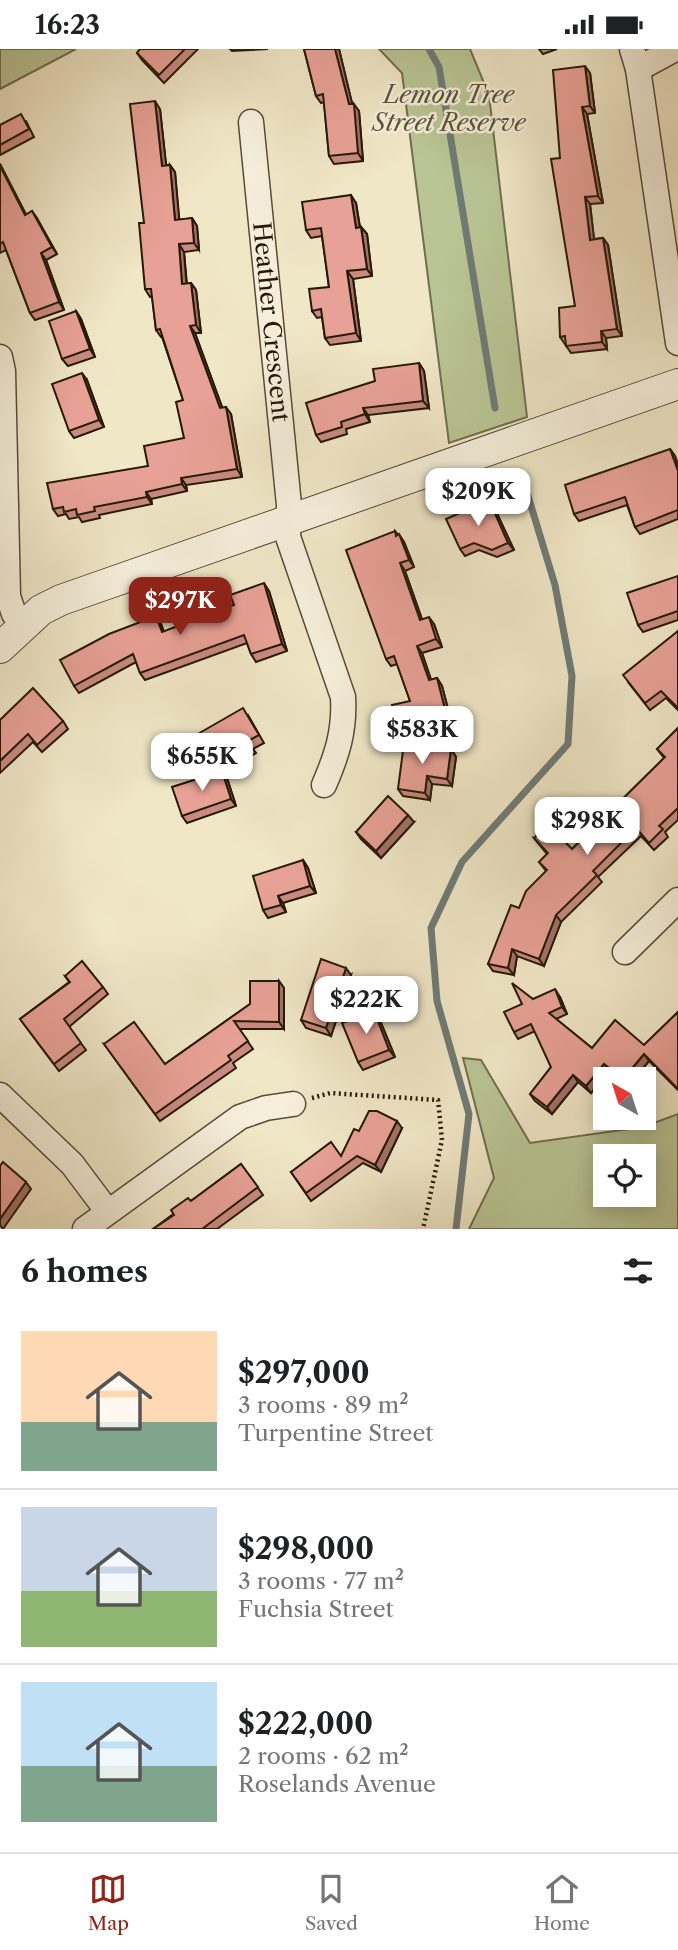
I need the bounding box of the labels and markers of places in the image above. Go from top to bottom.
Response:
pin: $209K [429,469,527,528]
pin: $297K [131,577,229,637]
pin: $583K [373,707,471,766]
pin: $655K [153,733,251,793]
pin: $298K [538,797,636,857]
pin: $222K [317,977,415,1036]

